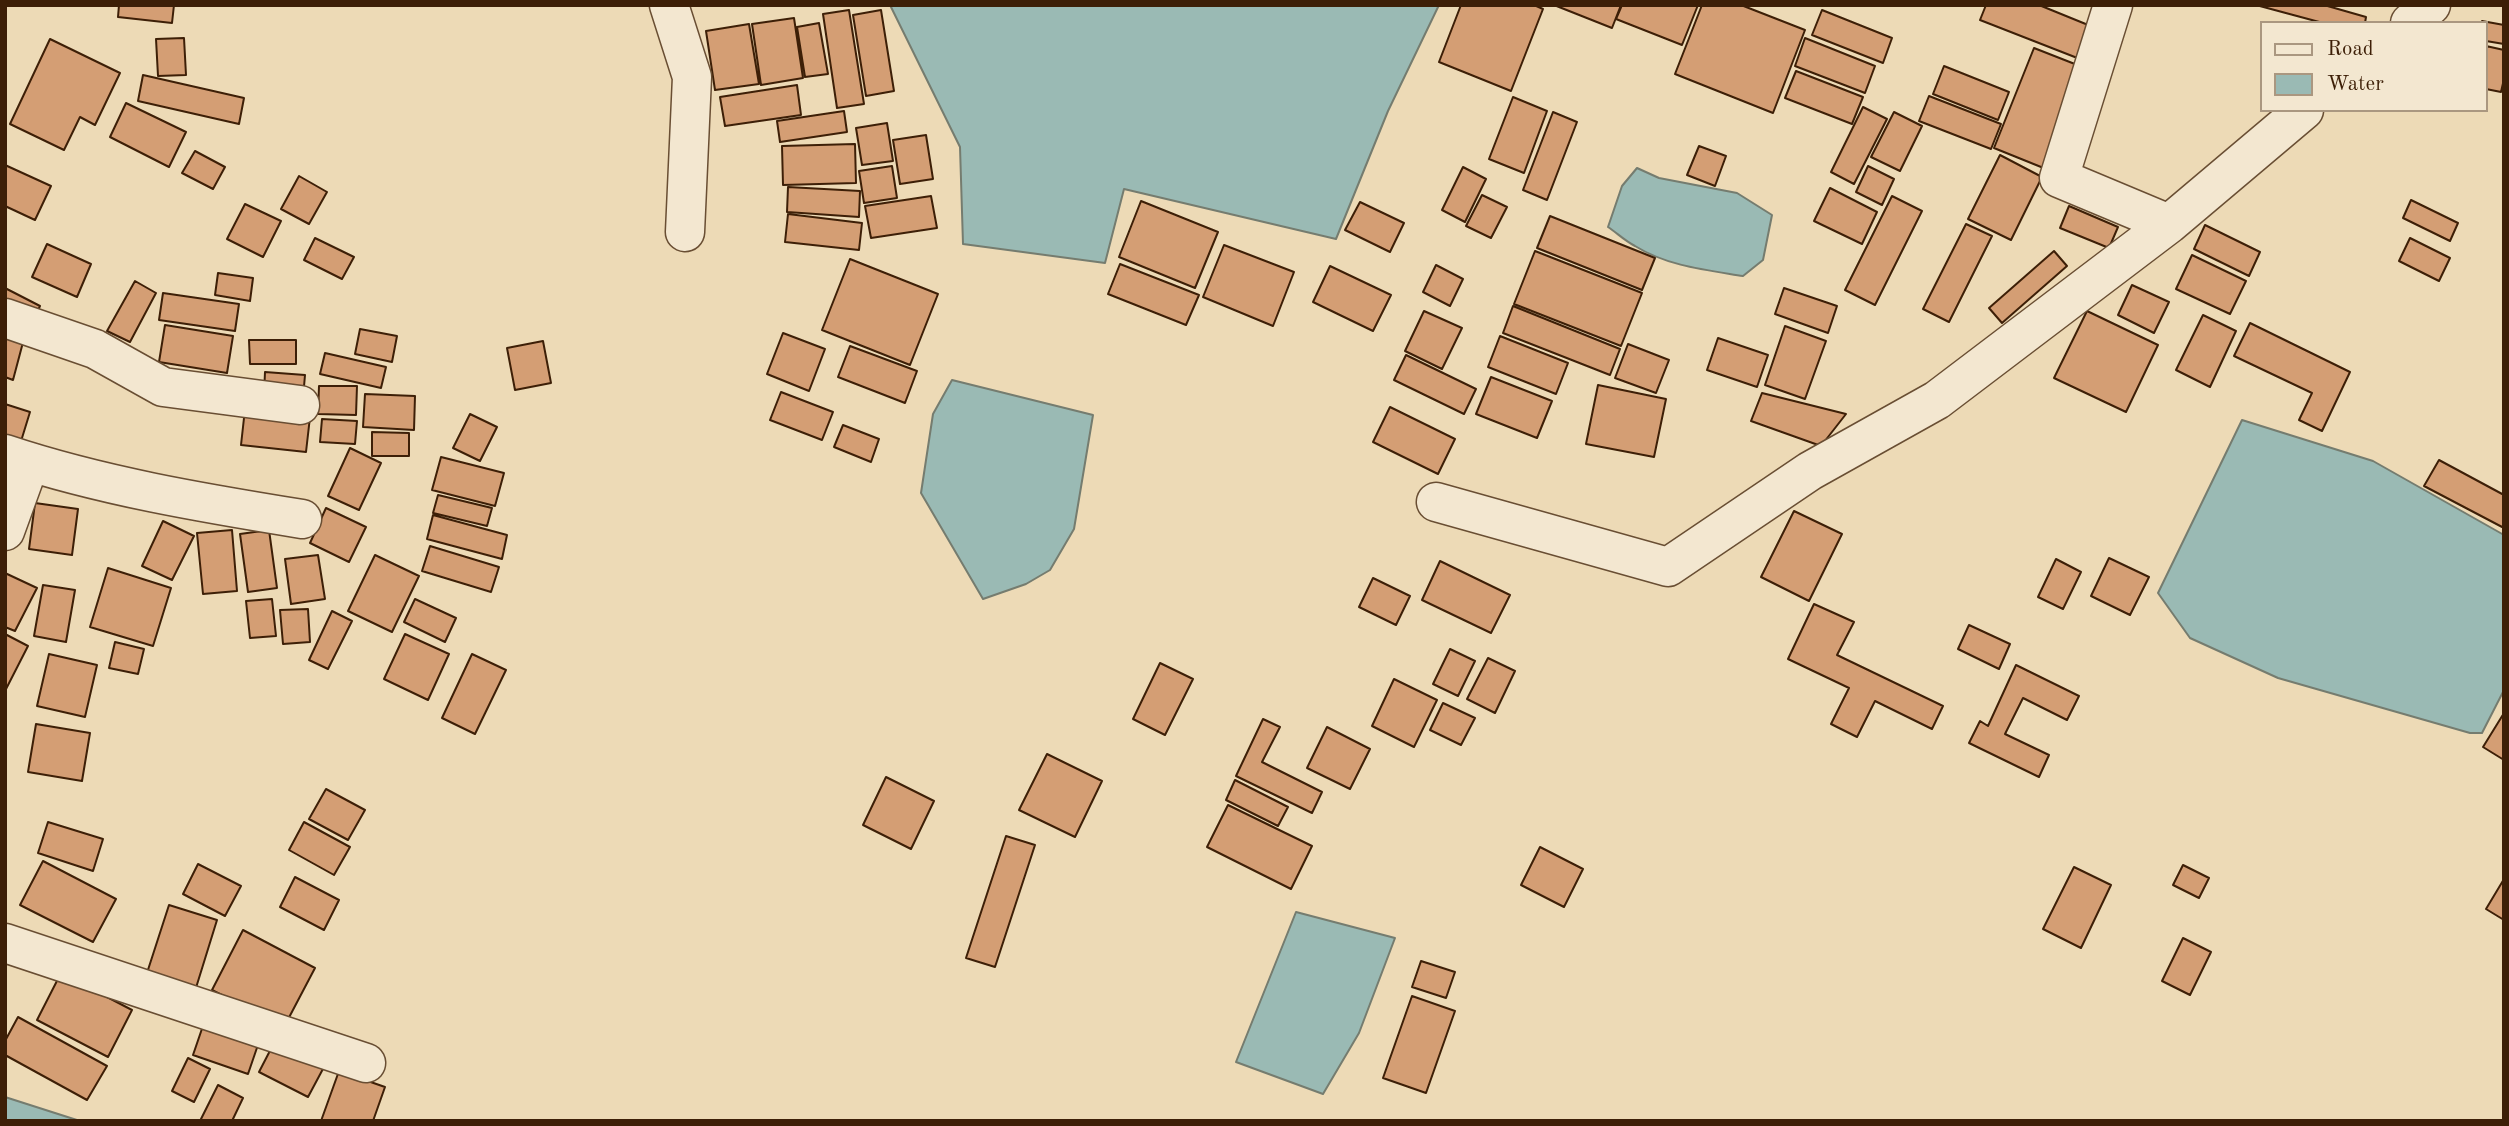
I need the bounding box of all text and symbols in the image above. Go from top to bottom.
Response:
legend [2260,21,2488,112]
text: Road [2327,39,2374,60]
text: Water [2327,74,2384,95]

